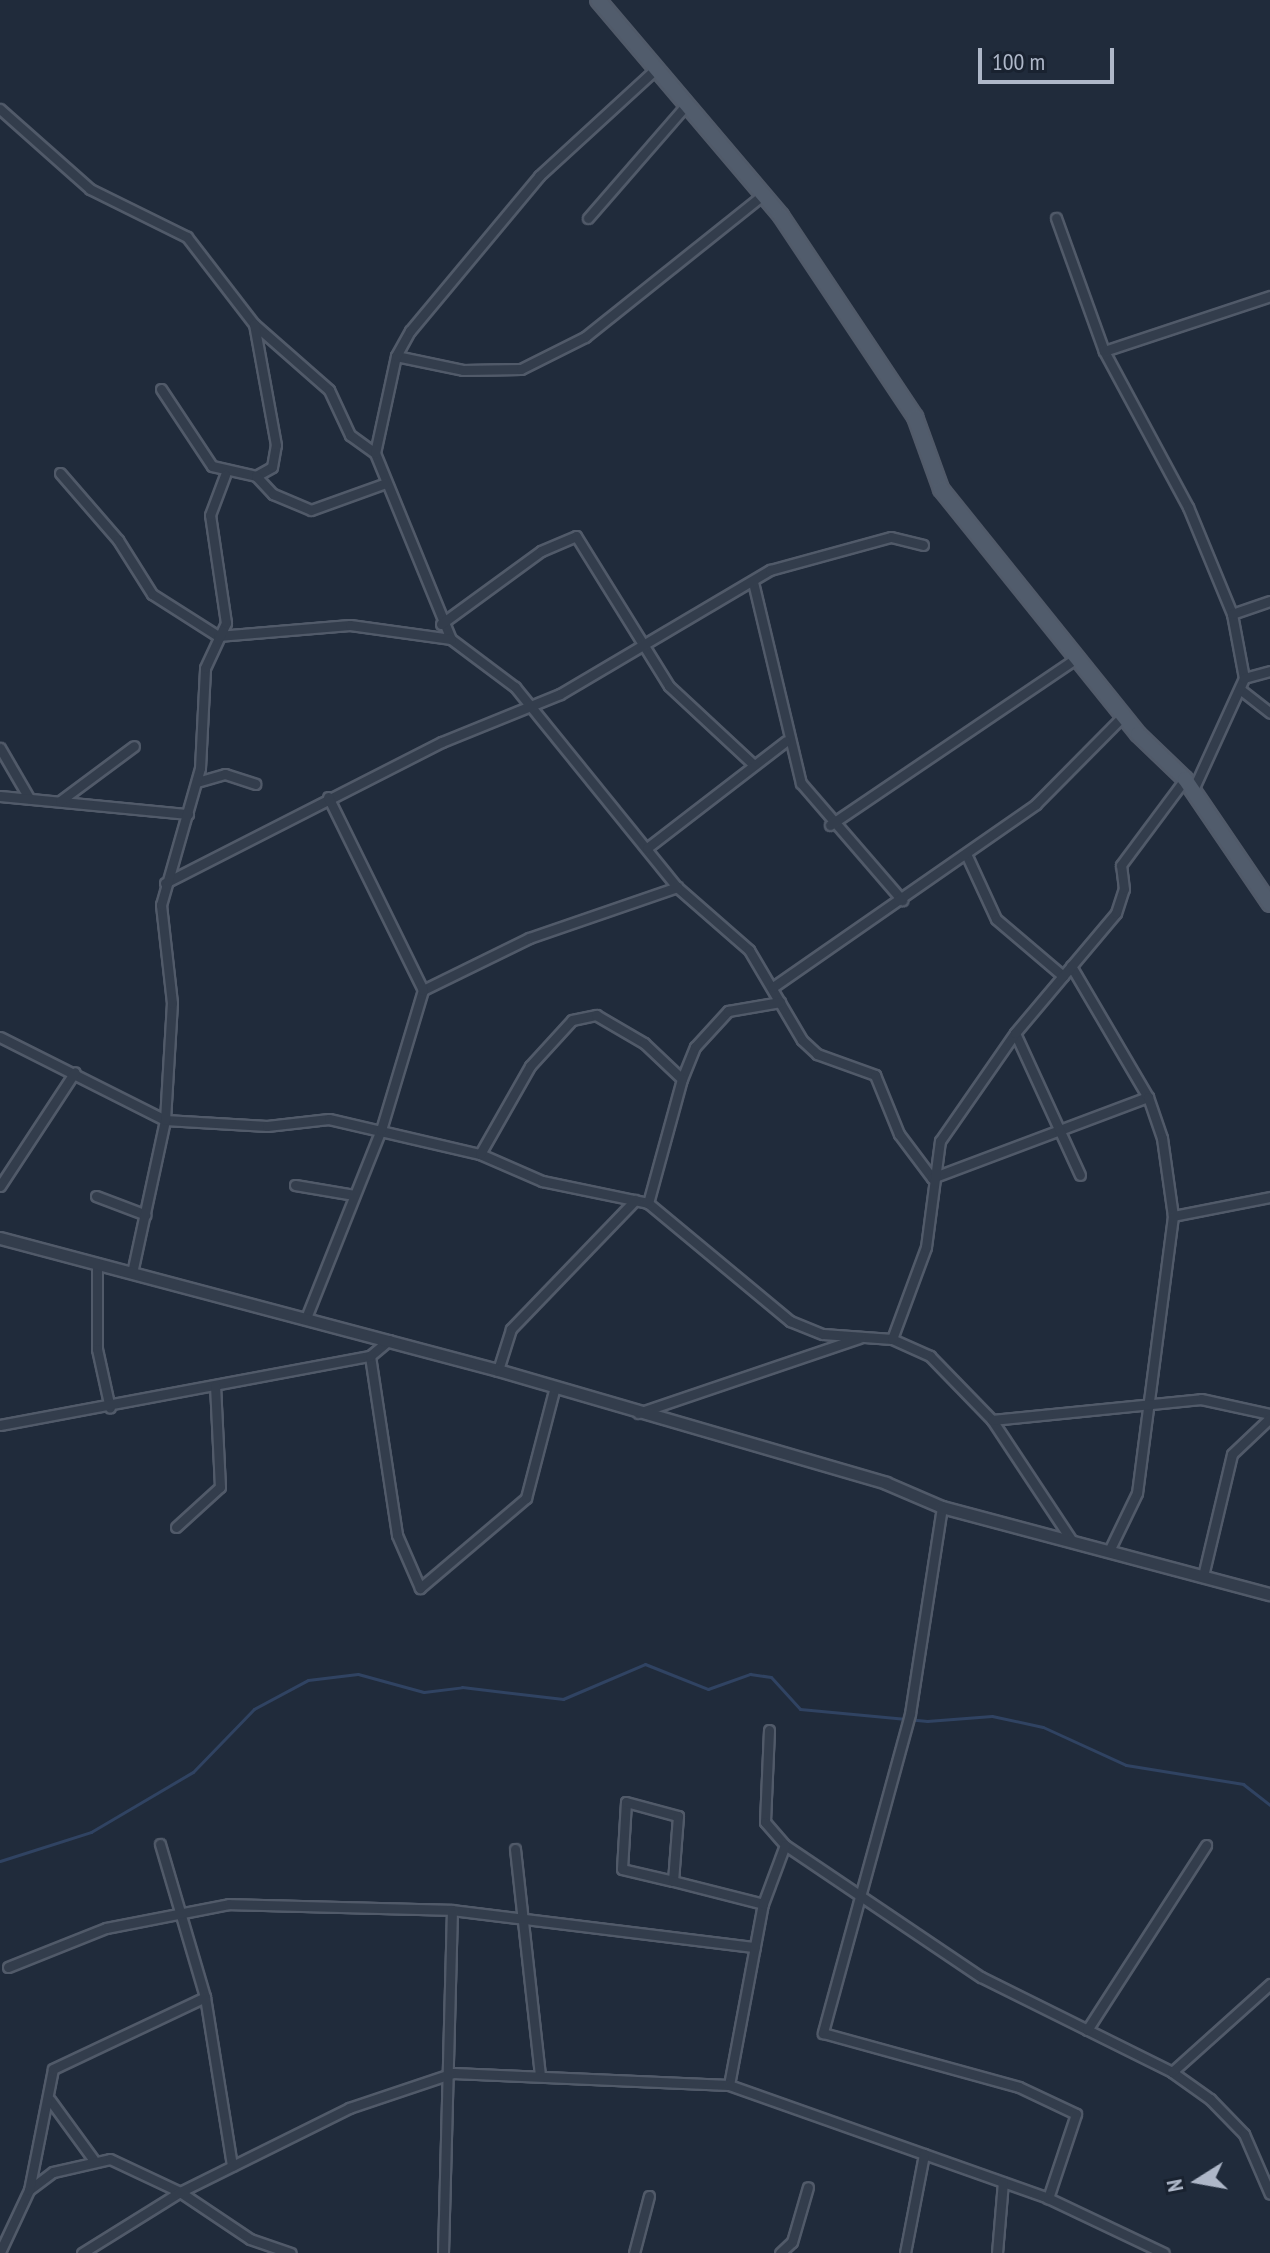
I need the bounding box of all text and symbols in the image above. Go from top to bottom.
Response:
scale bar [982,32,1118,82]
text: 100 m [992,46,1045,77]
north arrow [1158,2141,1238,2221]
text: N [1160,2177,1189,2194]

